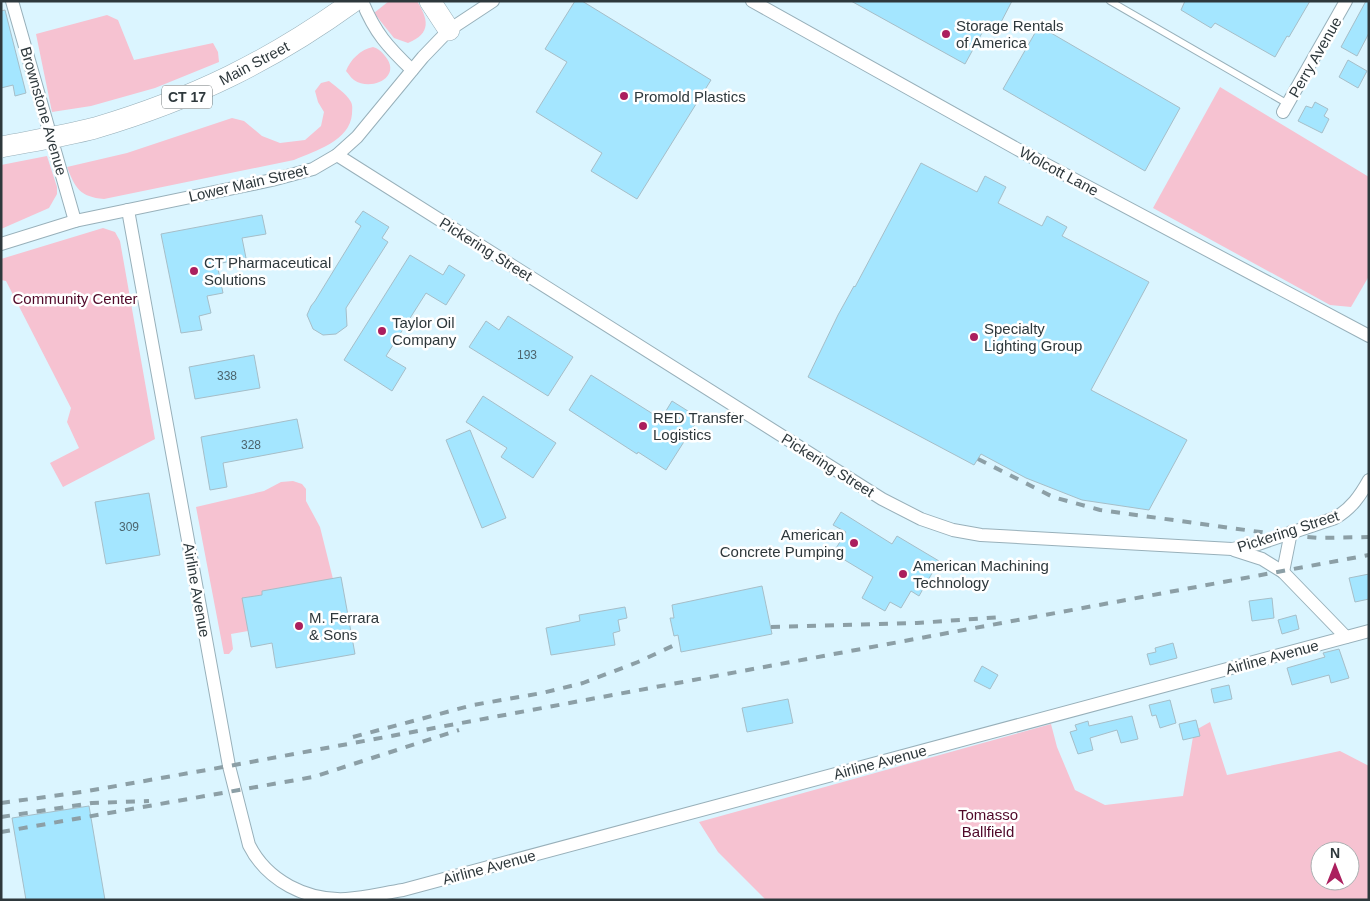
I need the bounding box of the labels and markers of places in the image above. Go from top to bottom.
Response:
place label: Storage Rentals of America [956,17,1064,51]
marker: Storage Rentals of America [940,28,952,40]
place label: Promold Plastics [634,88,746,105]
marker: Promold Plastics [618,90,630,102]
place label: CT Pharmaceutical Solutions [204,254,331,288]
marker: CT Pharmaceutical Solutions [188,265,200,277]
place label: Taylor Oil Company [392,314,457,348]
place label: Specialty Lighting Group [984,320,1082,354]
marker: Taylor Oil Company [376,325,388,337]
marker: Specialty Lighting Group [968,331,980,343]
place label: RED Transfer Logistics [653,409,744,443]
marker: RED Transfer Logistics [637,420,649,432]
place label: American Concrete Pumping [720,526,844,560]
marker: American Concrete Pumping [848,537,860,549]
place label: American Machining Technology [913,557,1049,591]
marker: American Machining Technology [897,568,909,580]
place label: M. Ferrara & Sons [309,609,380,643]
marker: M. Ferrara & Sons [293,620,305,632]

